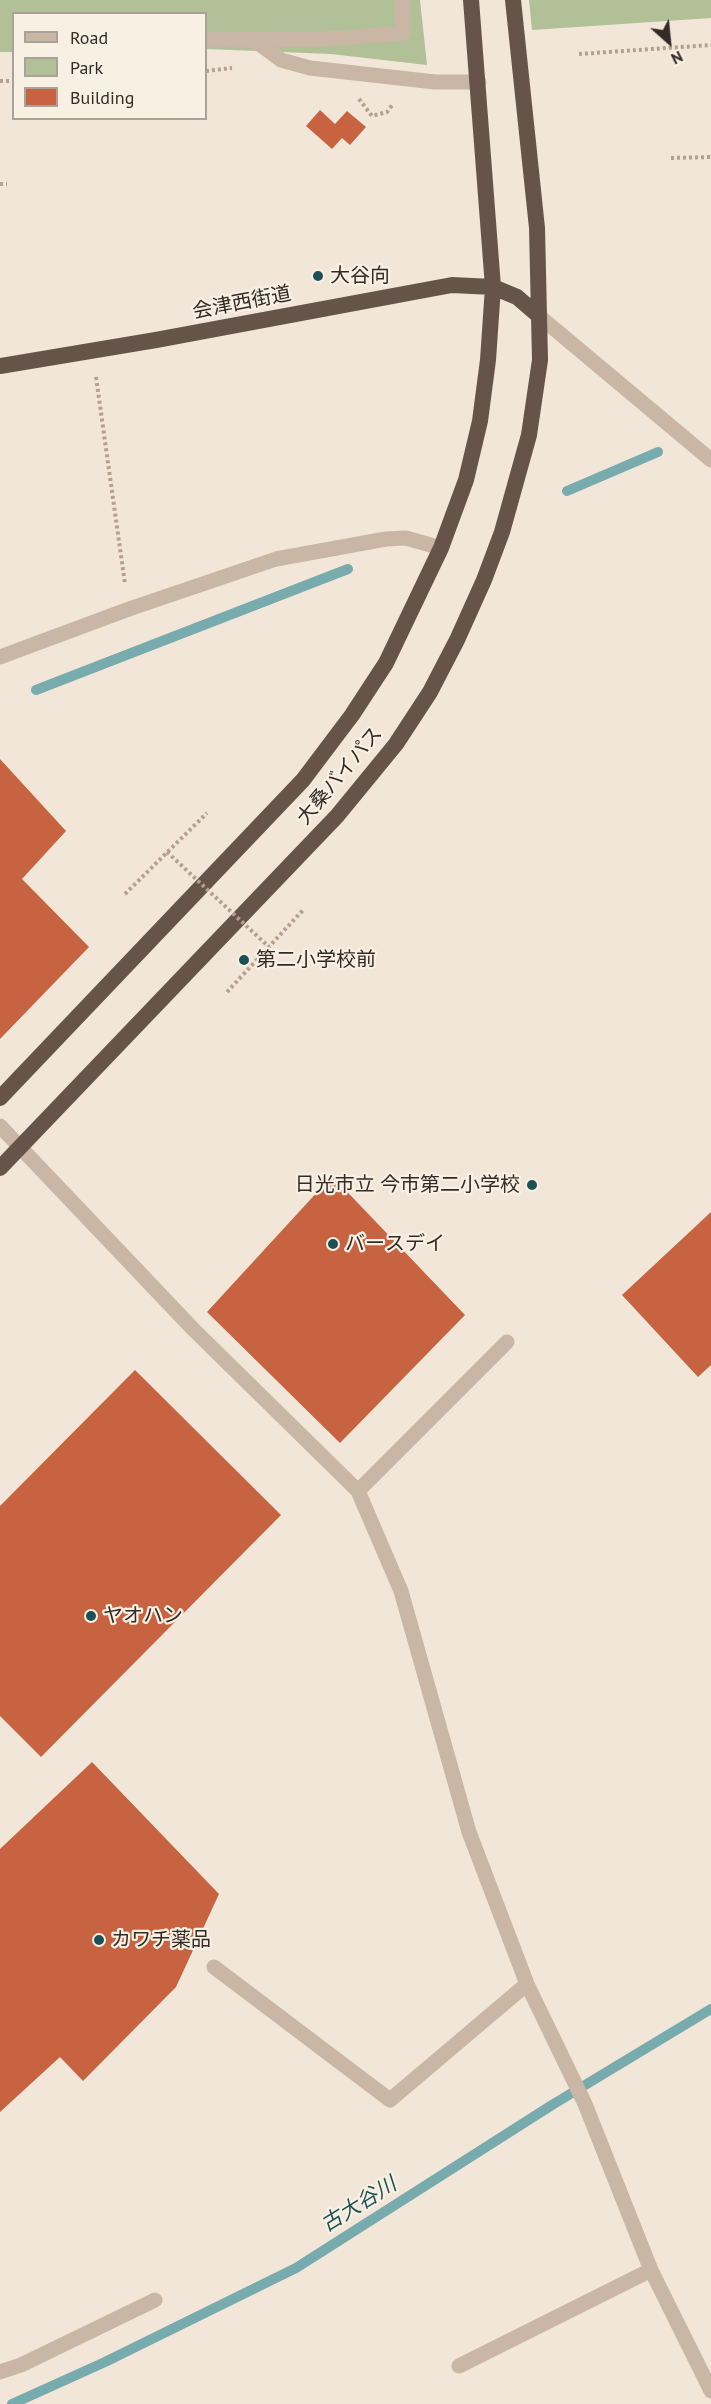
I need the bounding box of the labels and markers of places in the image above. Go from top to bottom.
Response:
place label: 大谷向 [330,264,390,288]
marker: 大谷向 [311,269,325,283]
place label: 第二小学校前 [256,948,376,972]
marker: 第二小学校前 [237,953,251,967]
place label: 日光市立 今市第二小学校 [295,1173,520,1197]
marker: 日光市立 今市第二小学校 [525,1178,539,1192]
place label: バースデイ [345,1232,445,1256]
marker: バースデイ [326,1237,340,1251]
place label: ヤオハン [103,1604,183,1628]
marker: ヤオハン [84,1609,98,1623]
place label: カワチ薬品 [111,1928,211,1952]
marker: カワチ薬品 [92,1933,106,1947]

